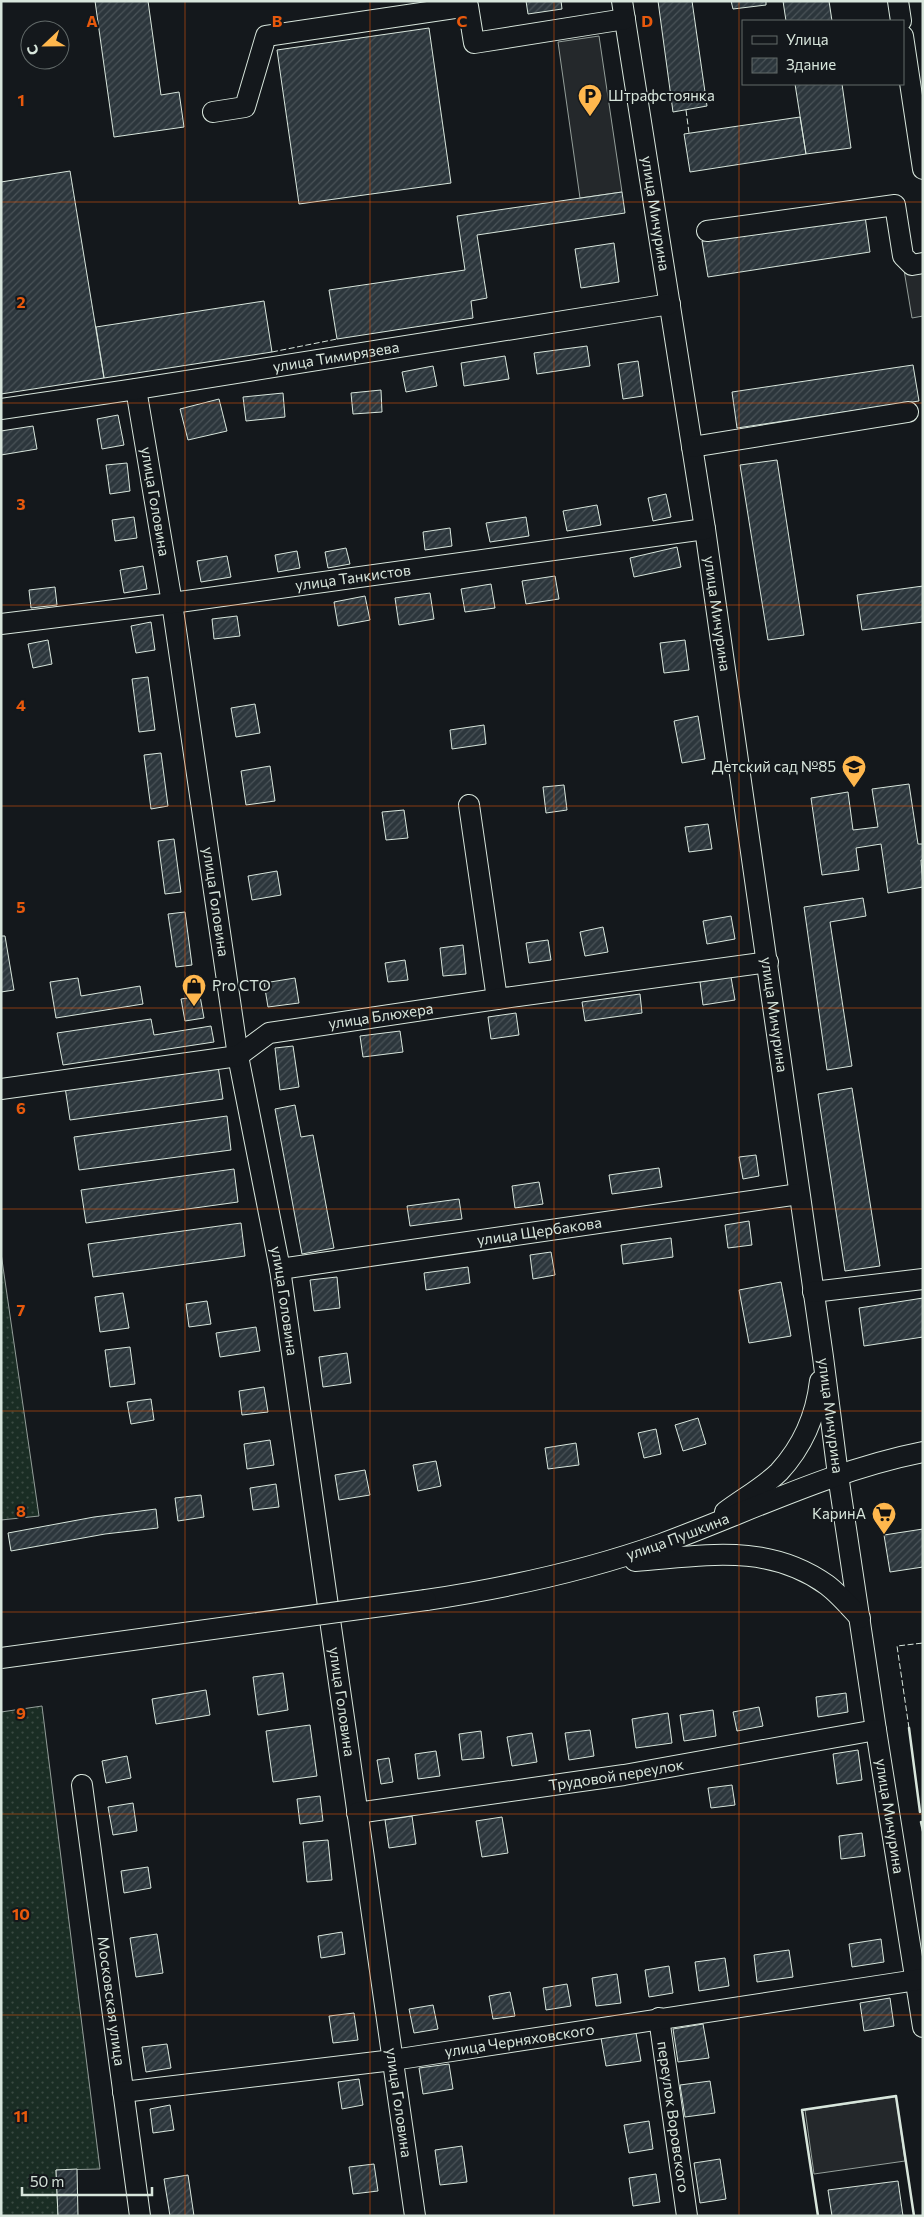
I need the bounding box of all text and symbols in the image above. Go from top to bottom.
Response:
text: A [86,11,98,30]
text: B [272,11,283,30]
text: C [457,11,468,30]
text: D [641,11,653,30]
north arrow [20,20,70,70]
legend [742,20,904,85]
text: Улица [786,30,828,48]
text: С [23,42,42,58]
text: Здание [786,55,836,73]
parking icon: Штрафстоянка [577,83,603,117]
place label: Штрафстоянка [608,86,715,104]
text: 1 [17,90,25,109]
street label: улица Мичурина [638,154,674,272]
text: 2 [16,292,26,311]
street label: улица Тимирязева [271,337,400,375]
street label: улица Головина [138,445,174,557]
text: 3 [16,494,26,513]
street label: улица Мичурина [701,555,735,672]
street label: улица Танкистов [294,560,412,594]
text: 4 [16,695,26,714]
school or university icon: Детский сад №85 [841,754,867,788]
place label: Детский сад №85 [712,757,836,775]
street label: улица Головина [200,846,233,958]
text: 5 [16,897,26,916]
street label: улица Мичурина [758,956,792,1073]
shop icon: Pro СТО [181,973,207,1007]
place label: Pro СТО [212,976,271,994]
street label: улица Блюхера [327,999,435,1032]
text: 6 [16,1098,26,1117]
street label: улица Щербакова [476,1213,603,1248]
street label: улица Головина [268,1244,302,1357]
text: 7 [17,1300,26,1319]
street label: улица Мичурина [815,1357,848,1474]
text: 8 [16,1501,26,1520]
supermarket icon: КаринА [871,1501,897,1535]
place label: КаринА [812,1504,866,1522]
street label: улица Пушкина [624,1508,731,1563]
street label: улица Головина [326,1646,359,1758]
text: 9 [16,1703,26,1722]
street label: Трудовой переулок [547,1755,685,1794]
street label: улица Мичурина [873,1757,909,1875]
text: 10 [12,1904,30,1923]
street label: Московская улица [94,1935,130,2067]
street label: улица Черняховского [443,2019,596,2060]
street label: переулок Воровского [654,2040,694,2194]
street label: улица Головина [383,2046,417,2159]
text: 11 [14,2106,28,2125]
scale bar [22,2164,152,2196]
text: 50 m [30,2172,64,2190]

